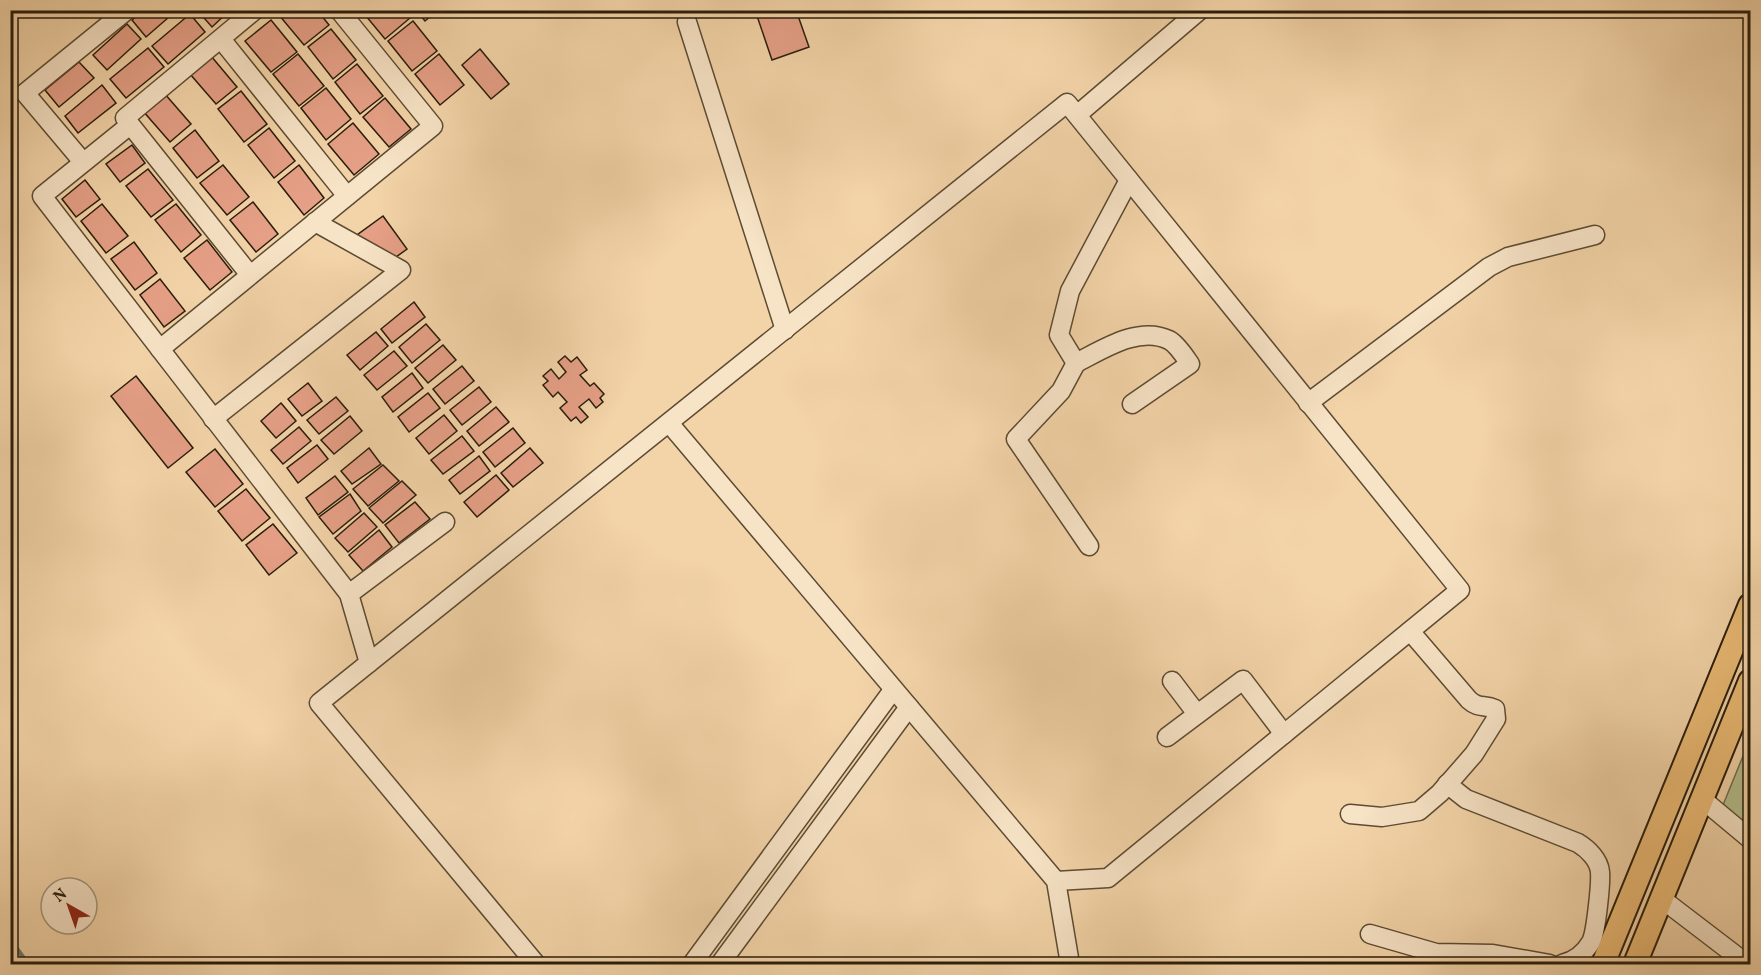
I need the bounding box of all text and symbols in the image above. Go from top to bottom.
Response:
north arrow [39,876,99,936]
text: N [49,884,72,908]

